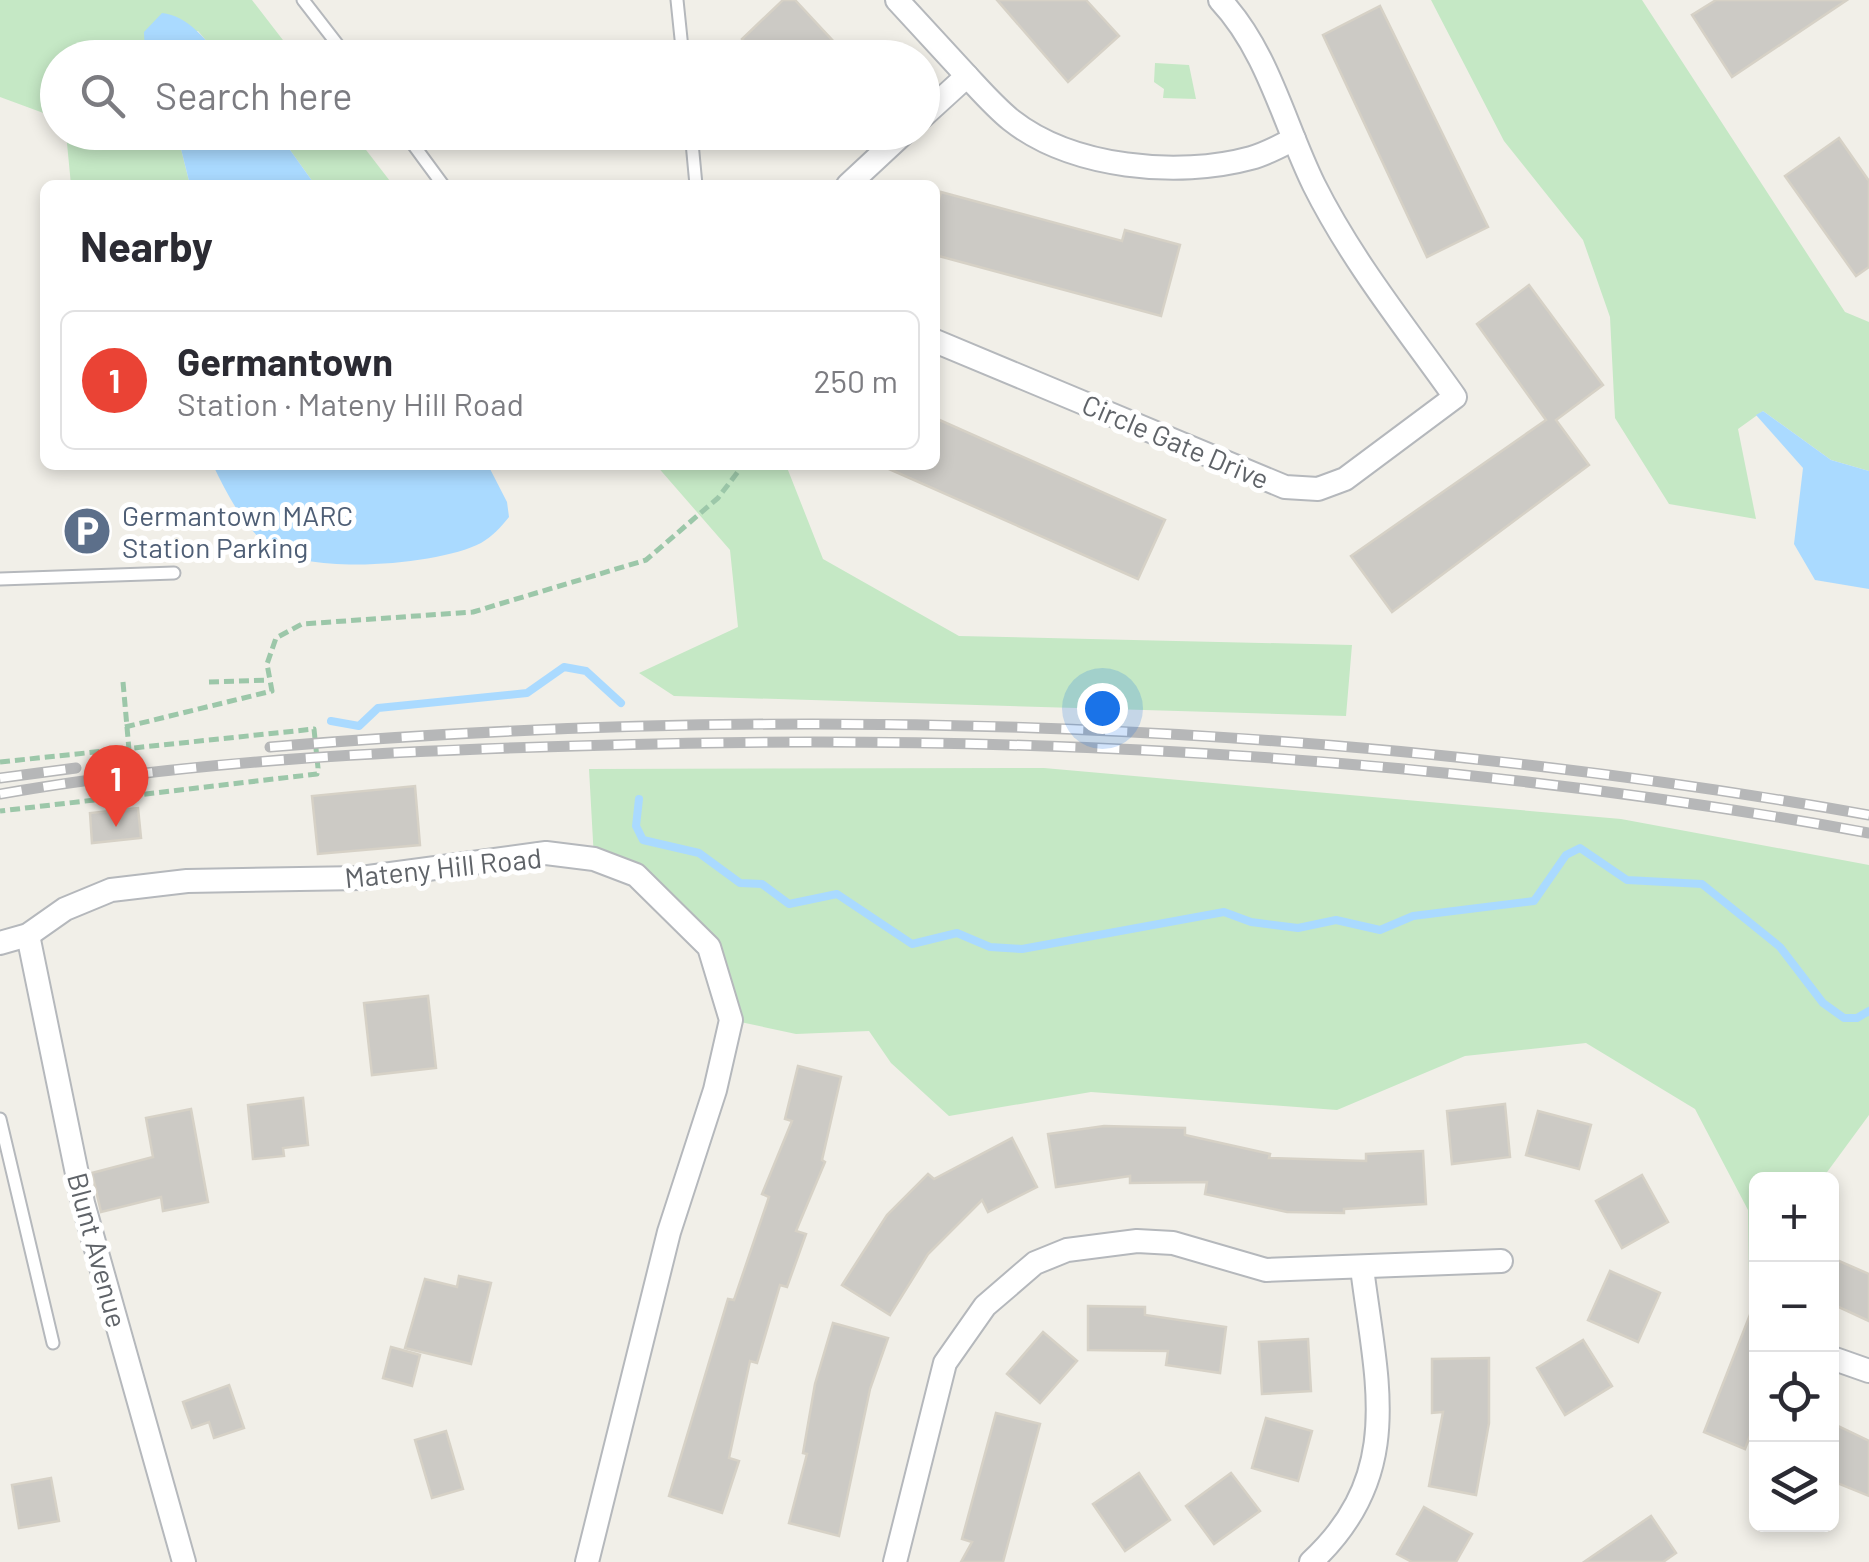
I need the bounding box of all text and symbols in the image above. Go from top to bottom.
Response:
search box [40,40,940,150]
icon: search [75,68,130,123]
text: Search here [155,72,353,118]
text: Nearby [80,220,213,270]
text: Germantown [177,338,393,384]
text: 1 [109,361,120,399]
text: 250 m [813,361,898,399]
text: Station · Mateny Hill Road [177,384,524,422]
street label: Circle Gate Drive [1078,386,1274,496]
place label: Germantown MARC Station Parking [122,498,353,564]
parking icon: Germantown MARC Station Parking [61,505,113,557]
your location [1077,683,1128,734]
pin: 1 [84,744,148,827]
street label: Mateny Hill Road [343,840,543,894]
street label: Blunt Avenue [61,1169,135,1331]
map controls [1749,1172,1839,1532]
button: + [1749,1172,1839,1262]
button: − [1749,1262,1839,1352]
button: locate [1749,1352,1839,1442]
button: layers [1749,1442,1839,1532]

